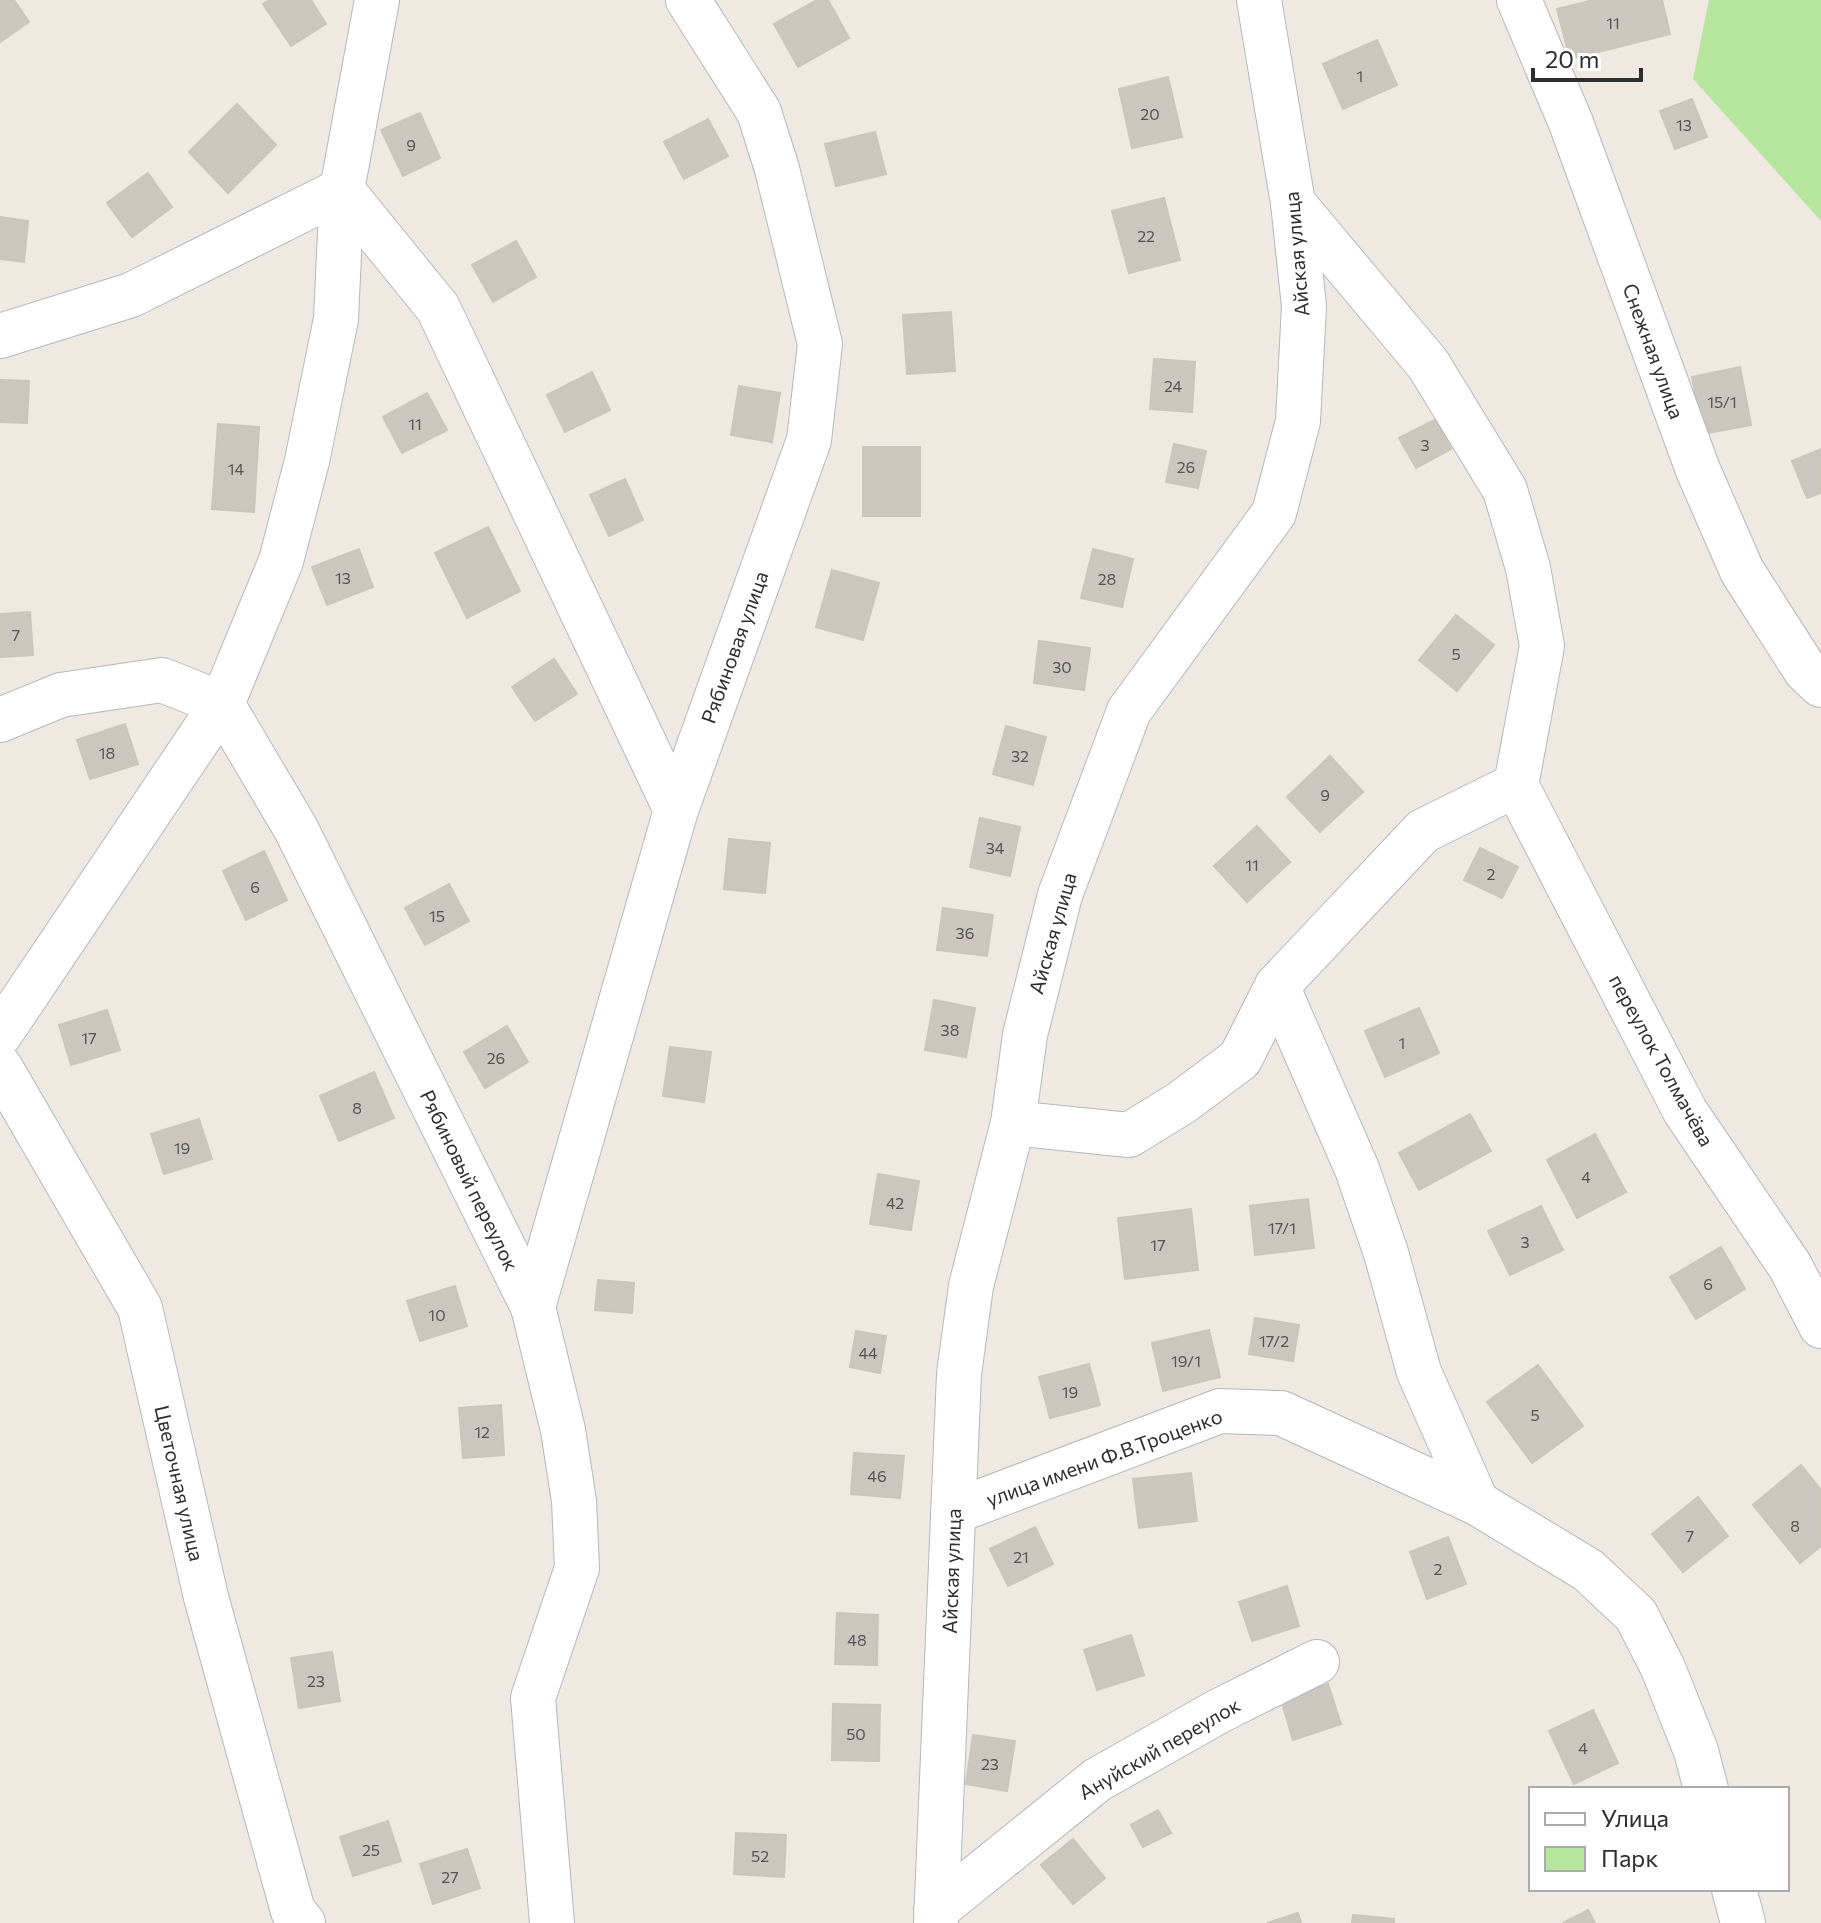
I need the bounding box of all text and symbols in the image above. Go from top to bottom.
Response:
house number: 11 [1606,13,1620,32]
scale bar [1533,32,1641,82]
text: 20 m [1545,44,1599,73]
house number: 1 [1357,66,1363,85]
house number: 20 [1140,104,1160,123]
house number: 13 [1676,115,1692,134]
house number: 9 [406,135,416,154]
street label: Айская улица [1279,191,1313,317]
house number: 22 [1137,226,1155,245]
street label: Снежная улица [1618,280,1690,422]
house number: 24 [1164,376,1182,395]
house number: 15/1 [1707,392,1737,411]
house number: 11 [408,414,422,433]
house number: 3 [1420,435,1430,454]
house number: 26 [1177,457,1195,476]
house number: 14 [228,459,245,478]
house number: 13 [335,568,351,587]
street label: Рябиновая улица [695,568,773,726]
house number: 28 [1098,569,1116,588]
house number: 7 [12,625,20,644]
house number: 5 [1451,644,1461,663]
house number: 30 [1052,657,1072,676]
house number: 18 [99,743,115,762]
house number: 32 [1011,746,1029,765]
house number: 9 [1320,785,1330,804]
house number: 34 [986,838,1005,857]
house number: 11 [1245,855,1259,874]
house number: 2 [1487,864,1496,883]
street label: Айская улица [1023,869,1081,997]
house number: 6 [250,877,260,896]
house number: 15 [429,906,445,925]
house number: 36 [956,923,974,942]
street label: переулок Толмачёва [1605,970,1719,1150]
house number: 38 [941,1020,959,1039]
house number: 17 [81,1028,97,1047]
house number: 1 [1399,1033,1405,1052]
house number: 26 [487,1048,505,1067]
street label: Рябиновый переулок [416,1086,524,1275]
house number: 8 [352,1098,362,1117]
house number: 19 [174,1138,190,1157]
house number: 4 [1581,1167,1591,1186]
house number: 42 [886,1193,904,1212]
house number: 17/1 [1268,1218,1296,1237]
house number: 3 [1520,1232,1530,1251]
house number: 17 [1150,1235,1166,1254]
house number: 6 [1703,1274,1713,1293]
house number: 10 [428,1305,446,1324]
house number: 17/2 [1259,1331,1289,1350]
house number: 44 [858,1343,878,1362]
house number: 19/1 [1171,1351,1201,1370]
house number: 19 [1062,1382,1078,1401]
street label: Цветочная улица [150,1403,210,1563]
street label: улица имени Ф.В.Троценко [983,1403,1225,1511]
house number: 5 [1530,1405,1540,1424]
house number: 12 [474,1422,490,1441]
house number: 46 [867,1466,887,1485]
street label: Айская улица [937,1508,965,1634]
house number: 8 [1790,1516,1800,1535]
house number: 7 [1686,1526,1694,1545]
house number: 21 [1013,1547,1029,1566]
house number: 2 [1434,1559,1443,1578]
house number: 48 [847,1630,867,1649]
house number: 23 [307,1671,325,1690]
street label: Ануйский переулок [1074,1692,1244,1804]
house number: 50 [846,1724,866,1743]
house number: 4 [1578,1738,1588,1757]
house number: 23 [981,1754,999,1773]
legend [1529,1787,1789,1891]
text: Улица [1601,1803,1669,1832]
house number: 25 [362,1840,380,1859]
text: Парк [1601,1843,1658,1872]
house number: 52 [751,1846,769,1865]
house number: 27 [441,1867,459,1886]

